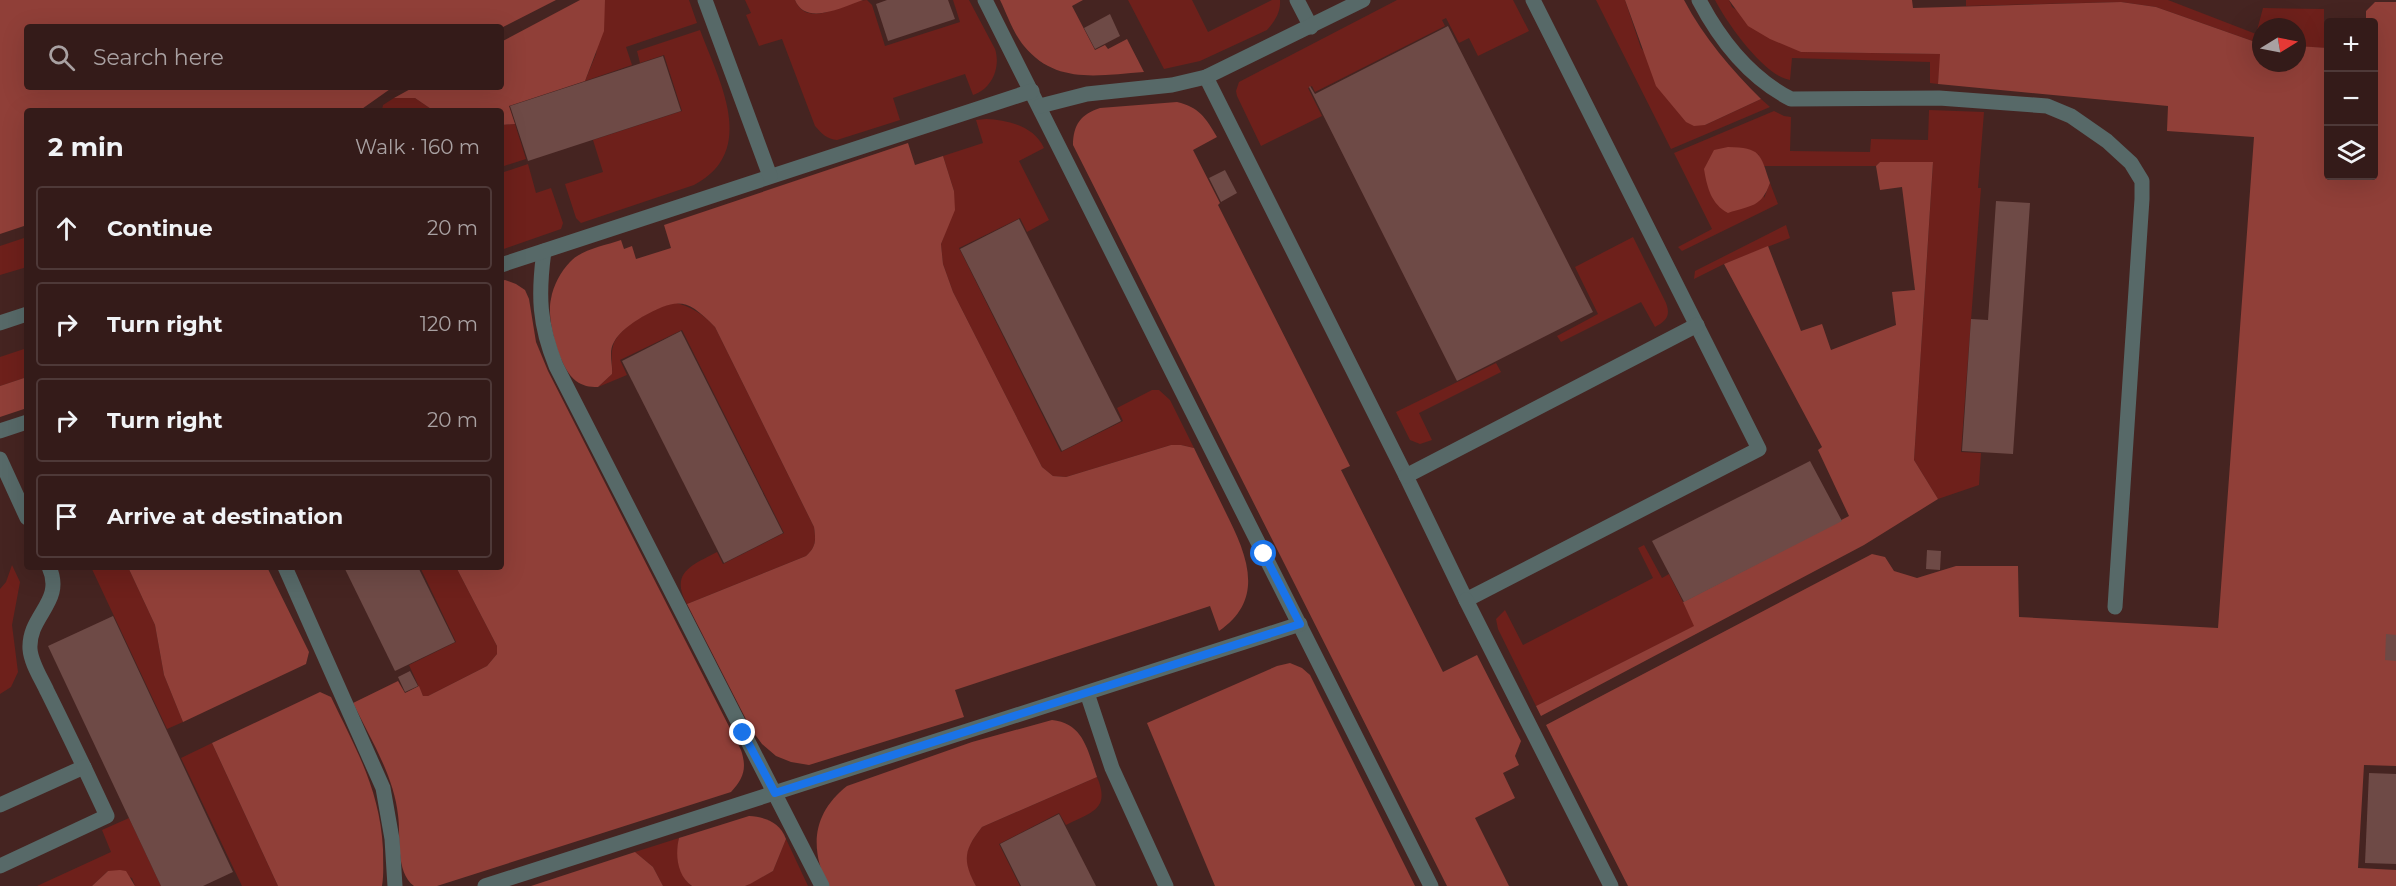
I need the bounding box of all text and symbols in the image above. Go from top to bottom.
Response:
north arrow [2252,18,2306,72]
map controls [2324,18,2378,180]
button: + [2324,18,2378,72]
search box [24,24,504,90]
icon: search [45,41,78,74]
text: Search here [93,44,224,71]
button: − [2324,72,2378,126]
button: layers [2324,126,2378,180]
text: 2 min [48,131,124,163]
text: Walk · 160 m [355,135,480,159]
icon: ahead [50,212,83,245]
text: Continue [107,215,213,242]
text: 20 m [427,216,478,240]
icon: right [50,308,83,341]
text: Turn right [107,311,222,338]
text: 120 m [420,312,478,336]
icon: right [50,404,83,437]
text: Turn right [107,407,222,434]
text: 20 m [427,408,478,432]
icon: arrive [50,500,83,533]
text: Arrive at destination [107,503,343,530]
route start [1250,540,1276,566]
route end [729,719,755,745]

